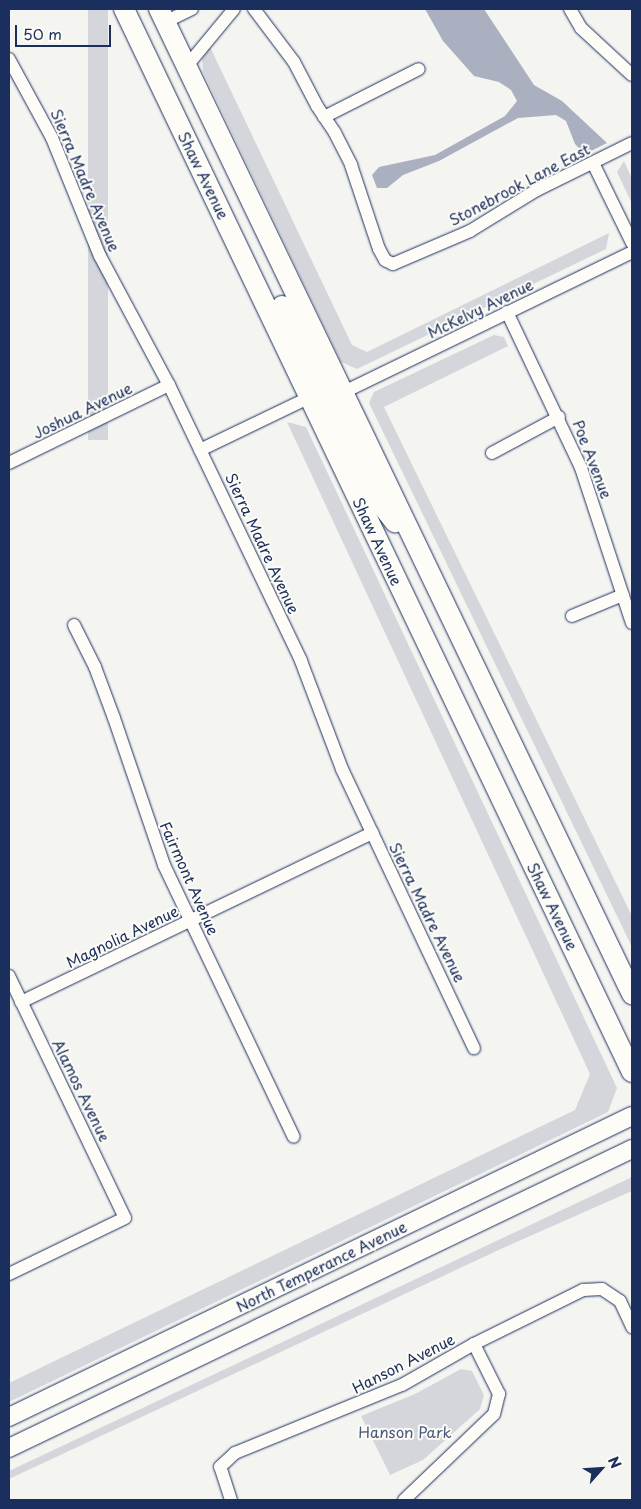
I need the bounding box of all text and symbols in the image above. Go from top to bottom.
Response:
scale bar [18,15,114,47]
text: 50 m [23,22,62,45]
street label: Sierra Madre Avenue [48,107,124,253]
street label: Shaw Avenue [175,128,233,222]
street label: Stonebrook Lane East [445,139,593,229]
street label: McKelvy Avenue [424,275,536,341]
street label: Joshua Avenue [30,378,134,442]
street label: Poe Avenue [570,418,616,500]
street label: Sierra Madre Avenue [223,470,303,616]
street label: Shaw Avenue [349,493,407,589]
street label: Fairmont Avenue [157,819,223,937]
street label: Sierra Madre Avenue [387,840,469,984]
street label: Shaw Avenue [524,859,582,953]
street label: Magnolia Avenue [62,901,182,971]
street label: Alamos Avenue [50,1037,114,1143]
street label: North Temperance Avenue [232,1217,410,1315]
street label: Hanson Avenue [350,1330,456,1396]
park label: Hanson Park [359,1423,451,1441]
north arrow [576,1444,626,1494]
text: N [603,1453,627,1472]

